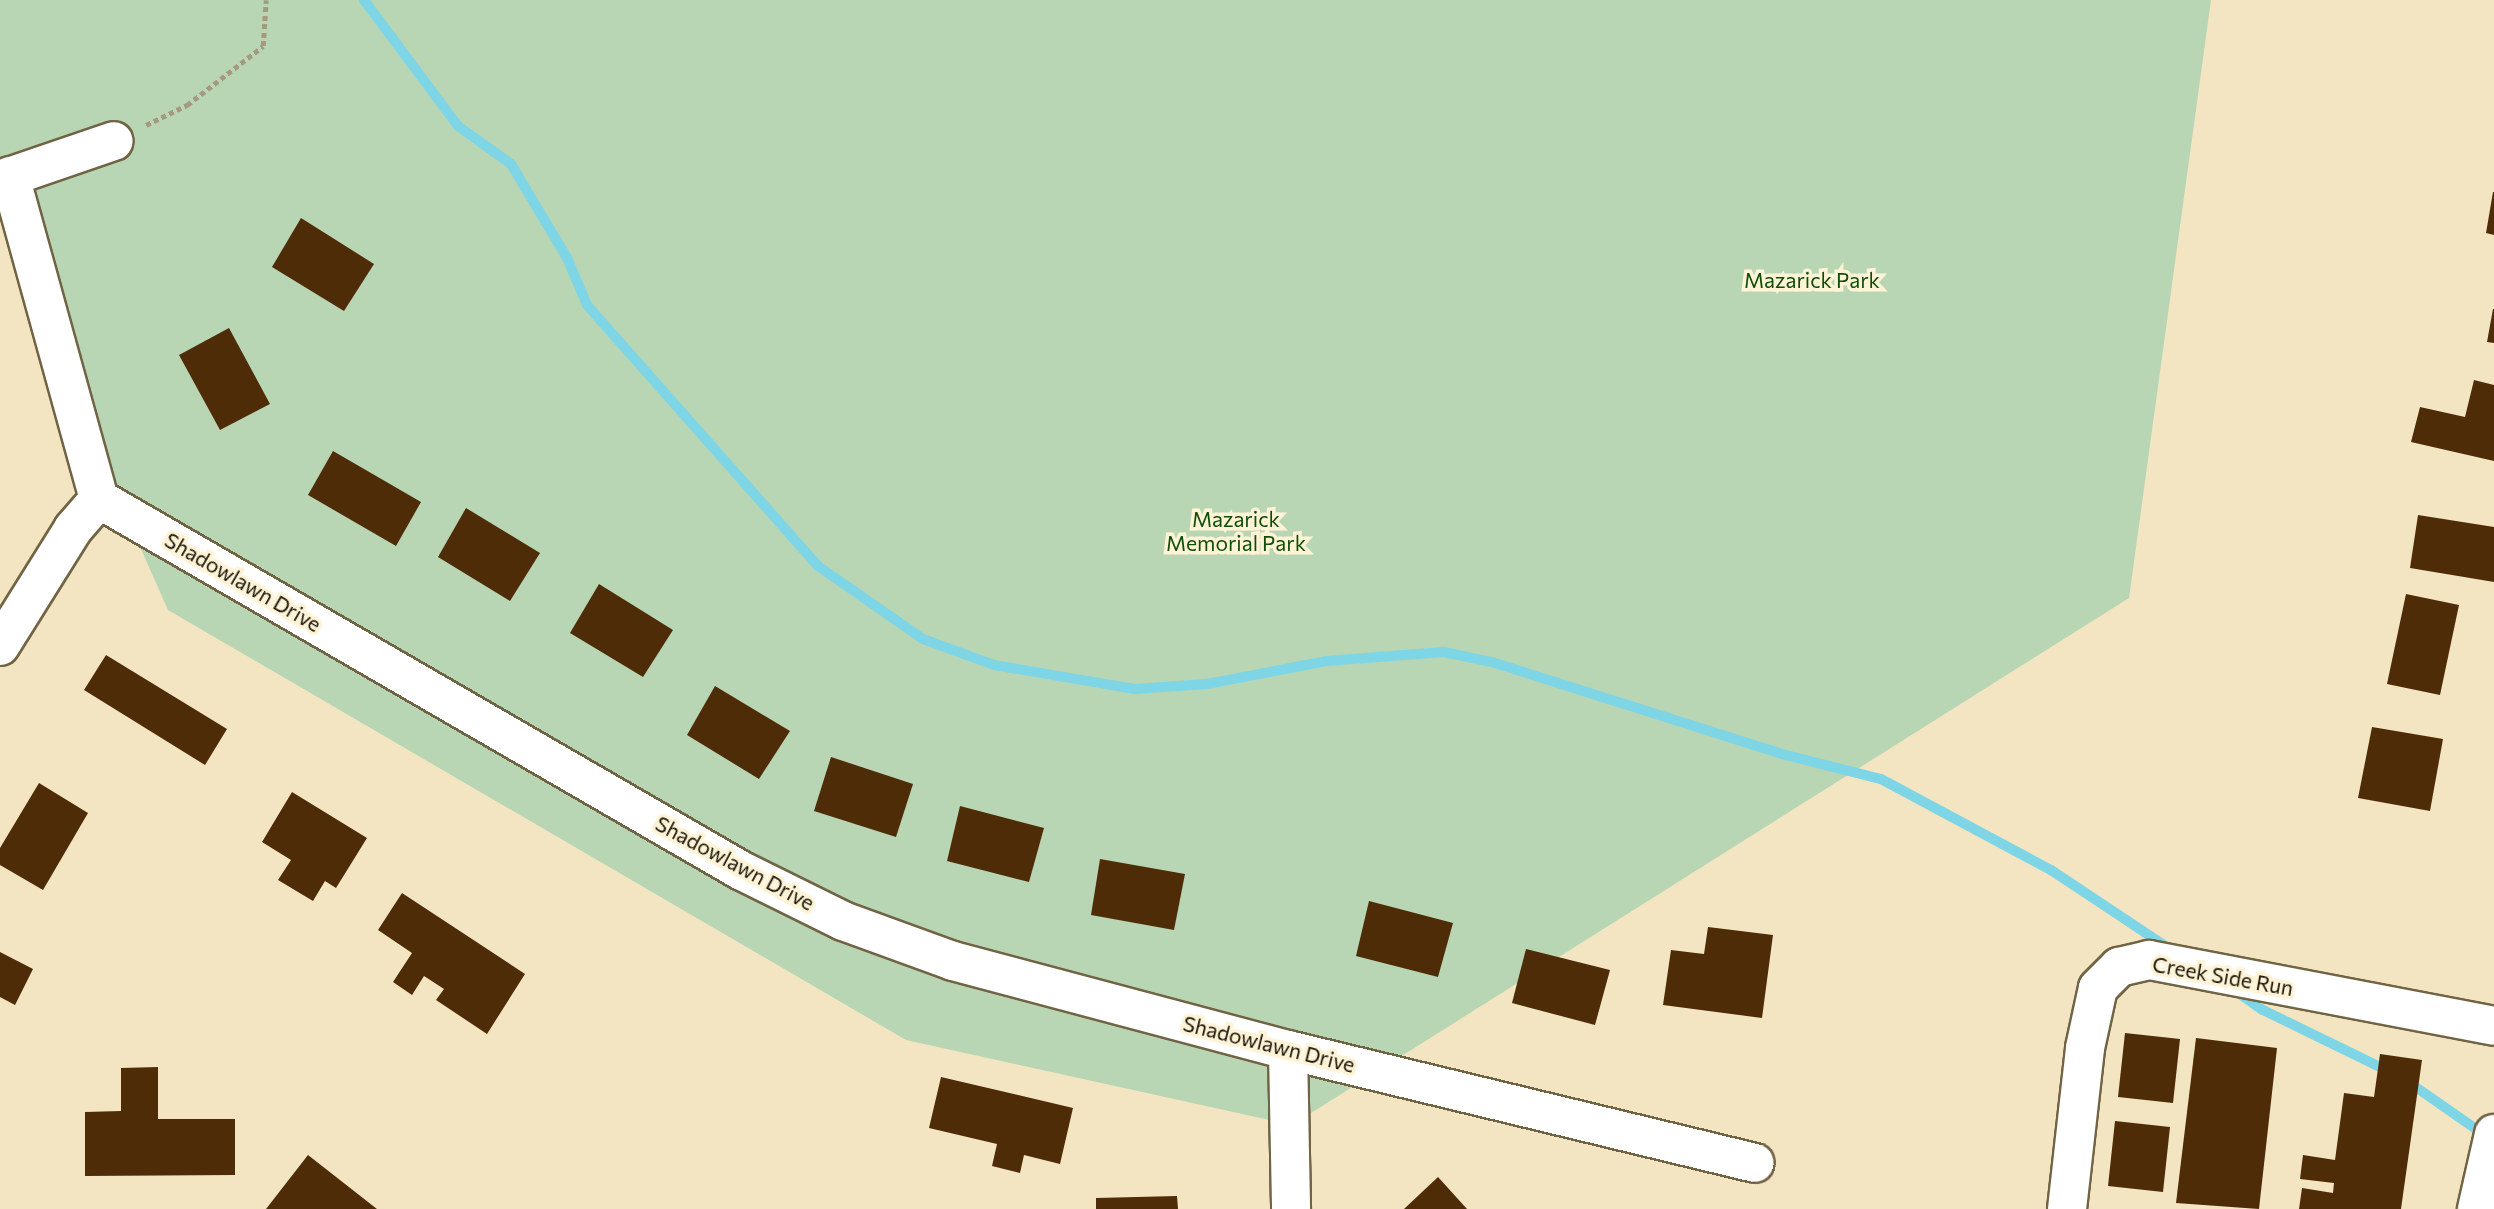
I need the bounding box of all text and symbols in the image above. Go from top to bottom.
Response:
park label: Mazarick Park [1744,267,1880,293]
park label: Mazarick Memorial Park [1166,506,1306,556]
street label: Shadowlawn Drive [160,527,326,637]
street label: Shadowlawn Drive [651,811,819,915]
street label: Creek Side Run [2151,951,2295,1001]
street label: Shadowlawn Drive [1181,1010,1357,1078]

